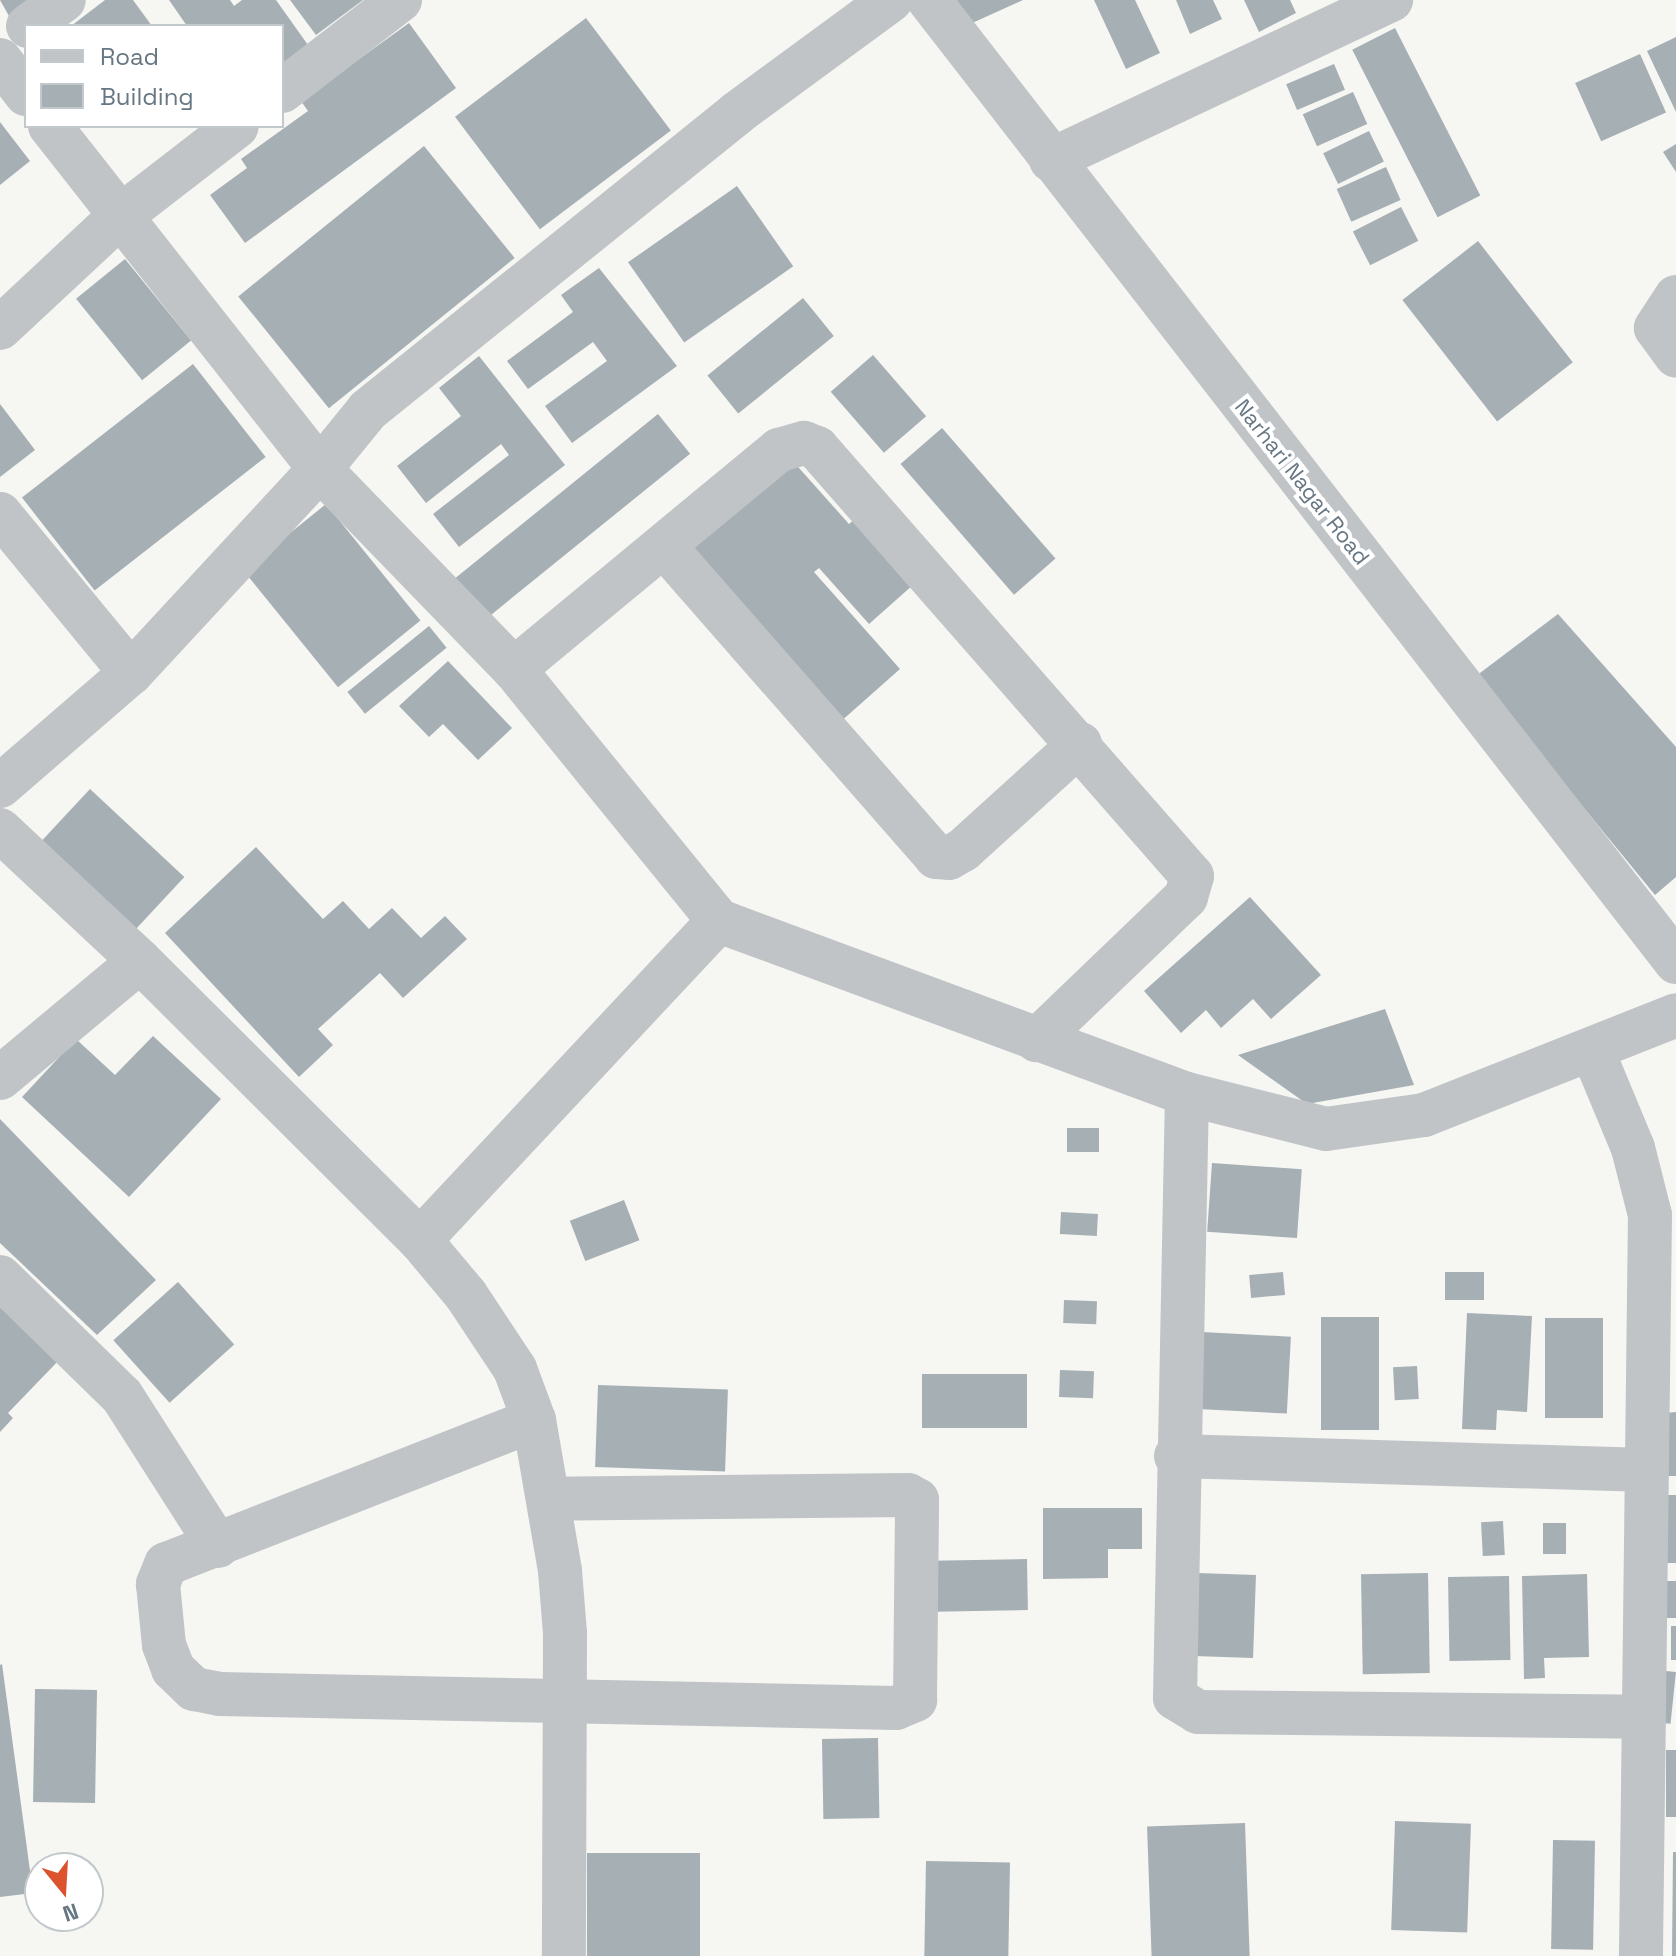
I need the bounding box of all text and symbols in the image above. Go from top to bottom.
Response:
legend [24,24,284,128]
text: Road [100,41,159,72]
text: Building [100,81,194,112]
street label: Narhari Nagar Road [1229,394,1375,570]
north arrow [24,1852,104,1932]
text: N [59,1897,82,1929]

